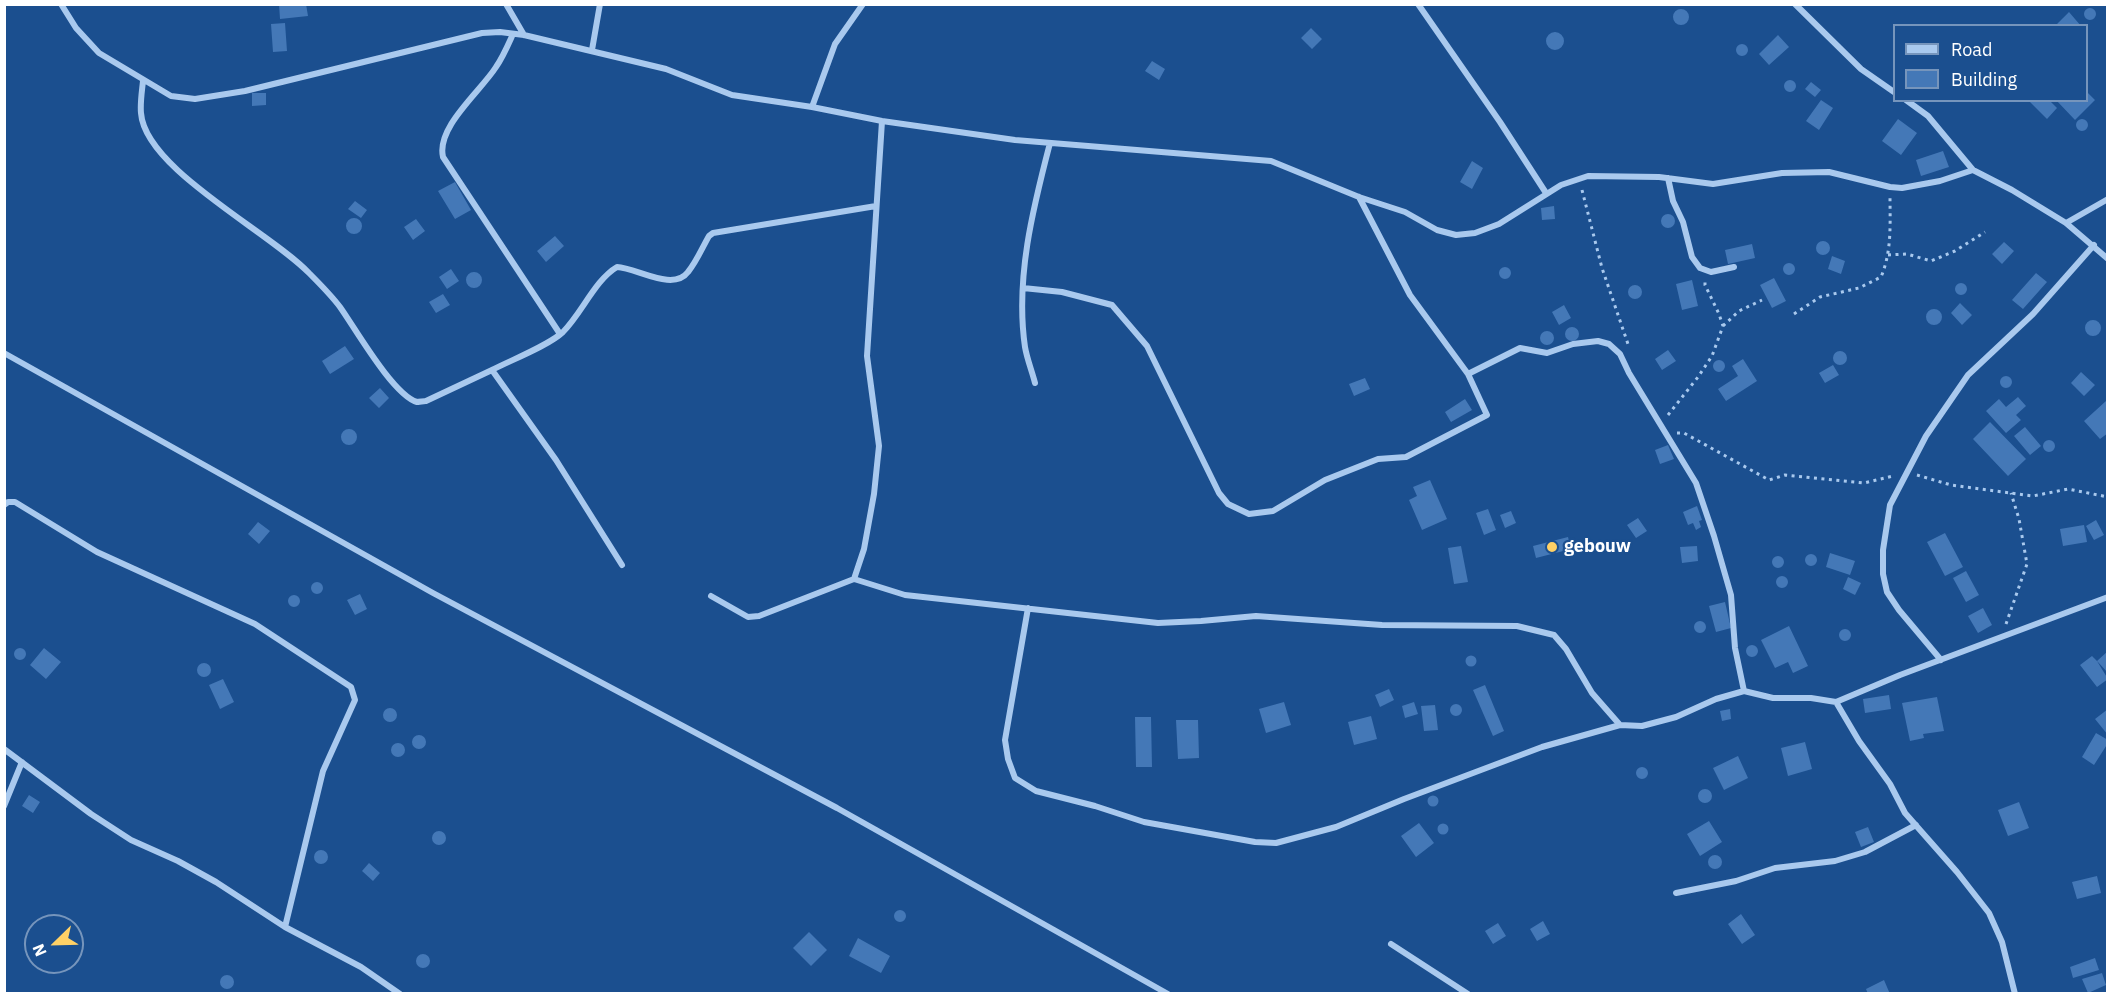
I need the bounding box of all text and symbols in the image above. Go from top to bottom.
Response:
legend [1893,24,2088,102]
text: Road [1951,38,1992,61]
text: Building [1951,68,2017,91]
place label: gebouw [1564,536,1631,558]
marker: gebouw [1545,540,1559,554]
north arrow [24,914,84,974]
text: N [28,941,51,959]

